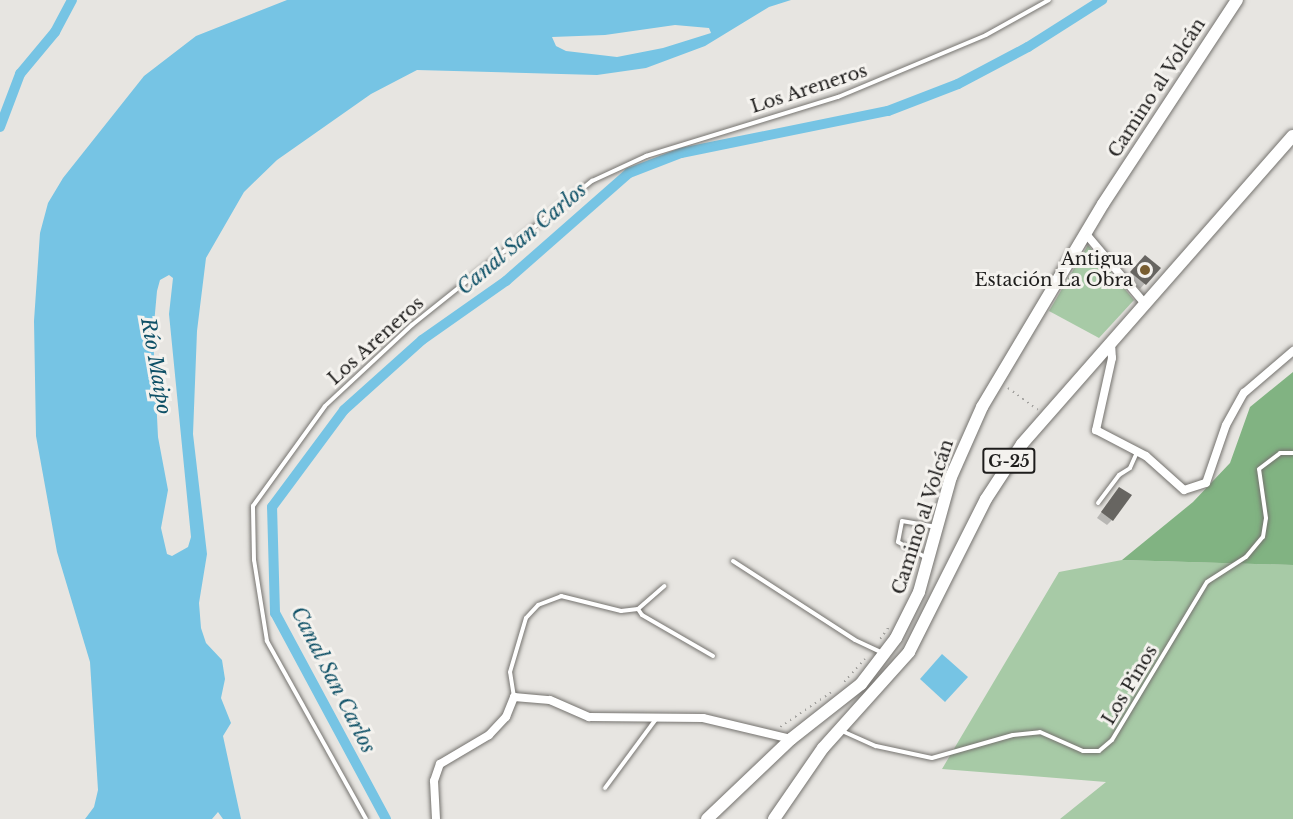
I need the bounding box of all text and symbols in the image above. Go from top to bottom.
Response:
street label: Camino al Volcán [1104,14,1210,162]
street label: Los Areneros [748,60,870,118]
water label: Canal San Carlos [452,178,592,300]
place label: Antigua Estación La Obra [974,249,1133,292]
marker: Antigua Estación La Obra [1138,263,1152,277]
street label: Los Areneros [324,292,428,390]
water label: Río Maipo [136,316,176,416]
street label: Camino al Volcán [888,436,958,598]
road number: G-25 [982,448,1036,474]
water label: Canal San Carlos [285,602,381,758]
street label: Los Pinos [1098,641,1162,729]

